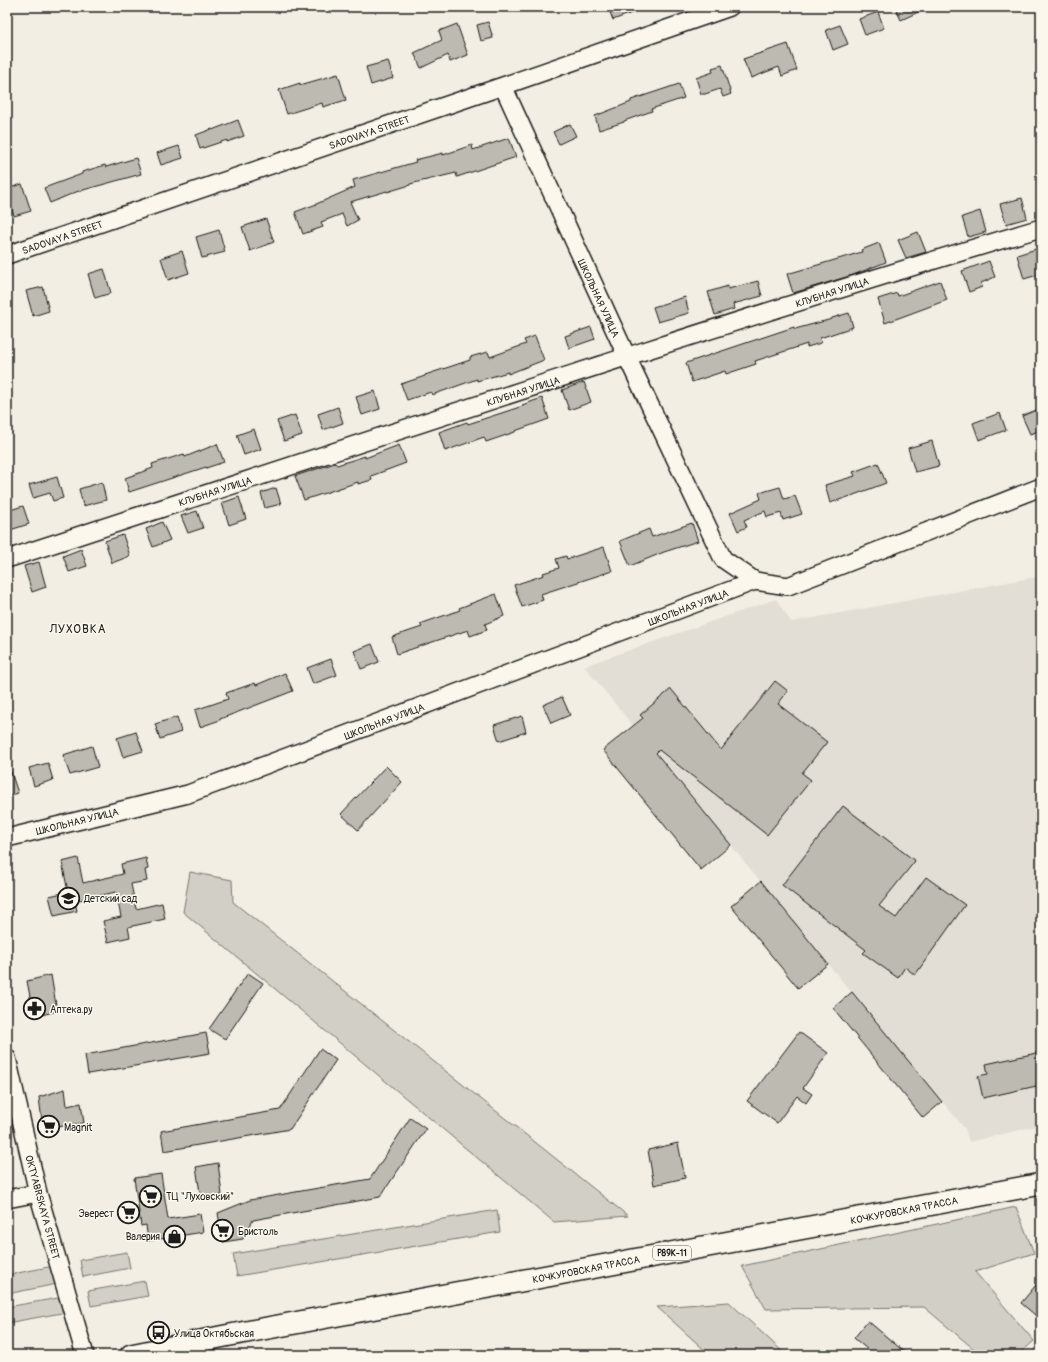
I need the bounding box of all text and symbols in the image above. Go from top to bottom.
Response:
street label: SADOVAYA STREET [328,113,412,152]
street label: SADOVAYA STREET [21,218,105,257]
street label: ШКОЛЬНАЯ УЛИЦА [575,258,622,340]
street label: КЛУБНАЯ УЛИЦА [794,275,871,310]
street label: КЛУБНАЯ УЛИЦА [485,374,562,409]
street label: КЛУБНАЯ УЛИЦА [177,474,254,509]
street label: ШКОЛЬНАЯ УЛИЦА [647,587,730,629]
district label: ЛУХОВКА [49,622,106,637]
street label: ШКОЛЬНАЯ УЛИЦА [343,701,426,743]
street label: ШКОЛЬНАЯ УЛИЦА [35,806,120,838]
school or university icon: Детский сад [56,885,82,911]
place label: Детский сад [83,893,137,905]
pharmacy icon: Аптека.ру [21,996,47,1022]
place label: Аптека.ру [50,1004,93,1016]
supermarket icon: Magnit [36,1114,62,1140]
place label: Magnit [64,1122,93,1134]
street label: OKTYABRSKAYA STREET [22,1154,62,1261]
supermarket icon: ТЦ "Луховский" [138,1183,164,1209]
place label: ТЦ "Луховский" [166,1191,234,1203]
street label: КОЧКУРОВСКАЯ ТРАССА [850,1195,959,1227]
supermarket icon: Эверест [116,1200,142,1226]
place label: Эверест [79,1208,114,1220]
supermarket icon: Бристоль [210,1218,236,1244]
shop icon: Валерия [162,1223,188,1249]
place label: Бристоль [238,1226,279,1238]
place label: Валерия [126,1231,160,1243]
road number: Р89К-11 [653,1246,691,1260]
street label: КОЧКУРОВСКАЯ ТРАССА [532,1254,641,1286]
bus stop icon: Улица Октябьская [145,1320,171,1346]
place label: Улица Октябьская [174,1328,254,1340]

